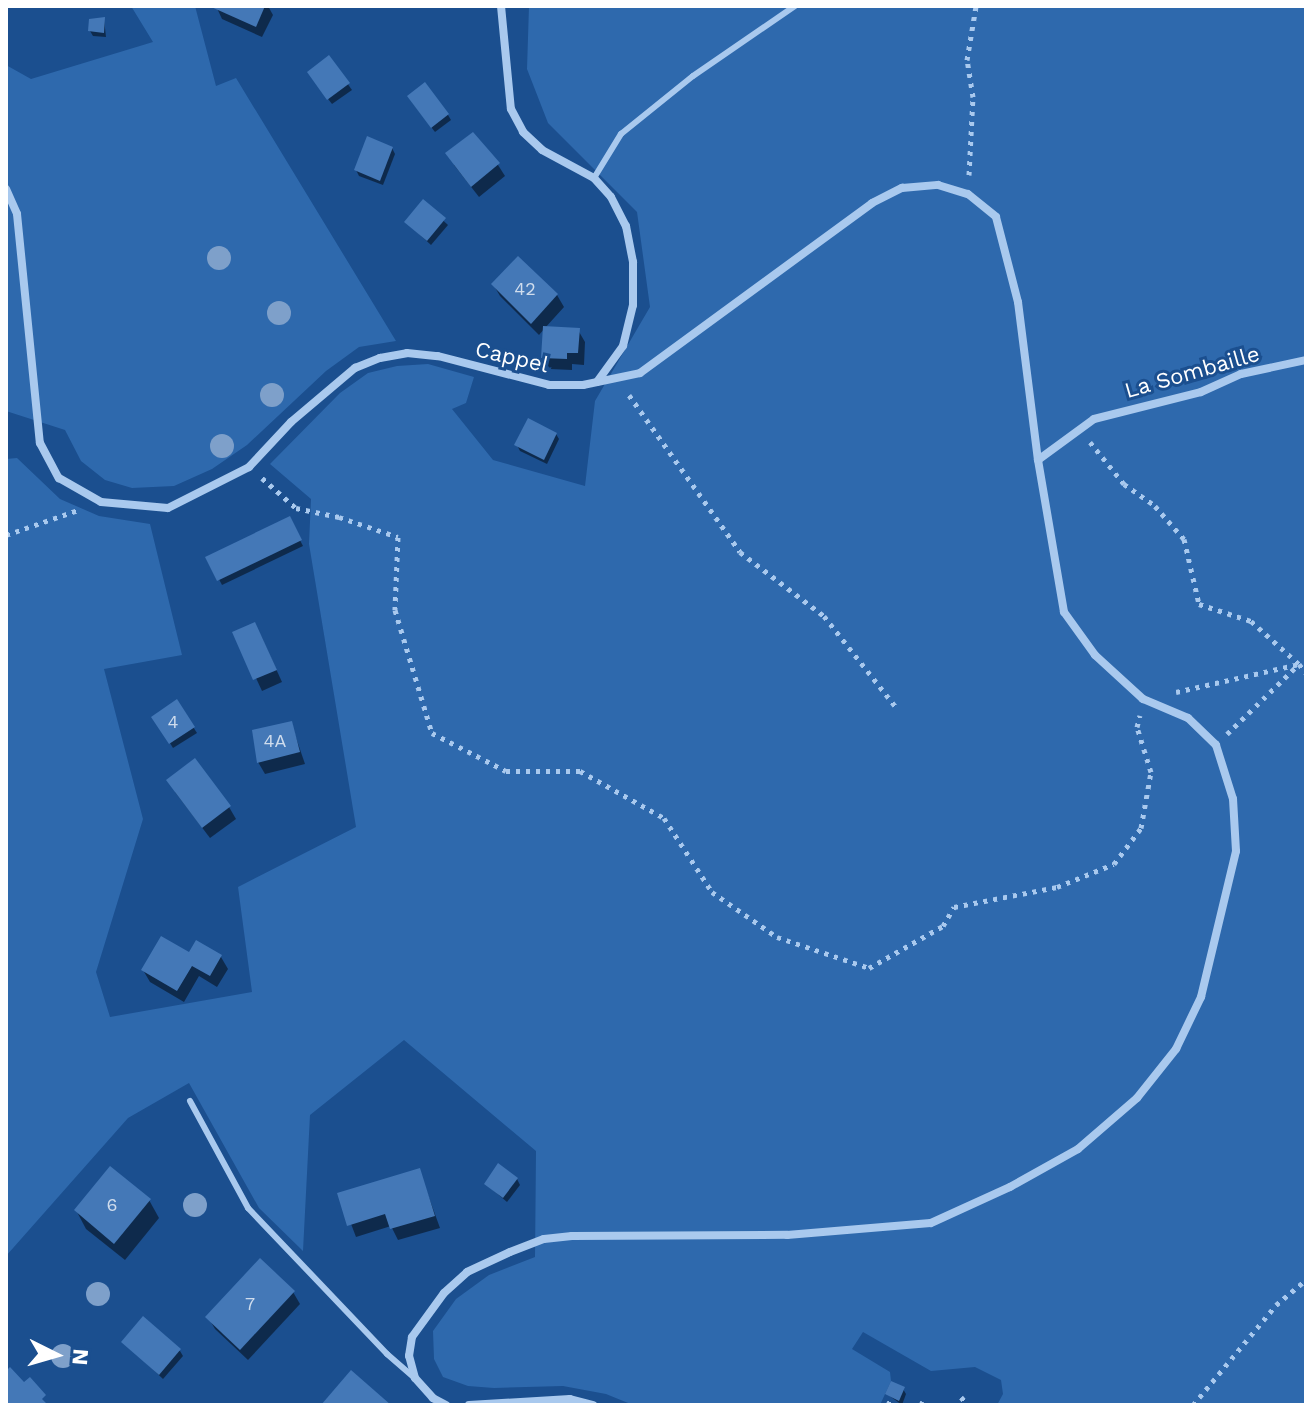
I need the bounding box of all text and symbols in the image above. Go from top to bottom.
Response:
house number: 42 [514,278,536,300]
street label: Cappel [473,336,551,378]
street label: La Sombaille [1121,340,1263,404]
house number: 4 [168,711,178,733]
house number: 4A [264,730,286,752]
house number: 6 [107,1194,117,1216]
house number: 7 [245,1293,255,1315]
north arrow [16,1315,96,1395]
text: N [67,1348,94,1366]

